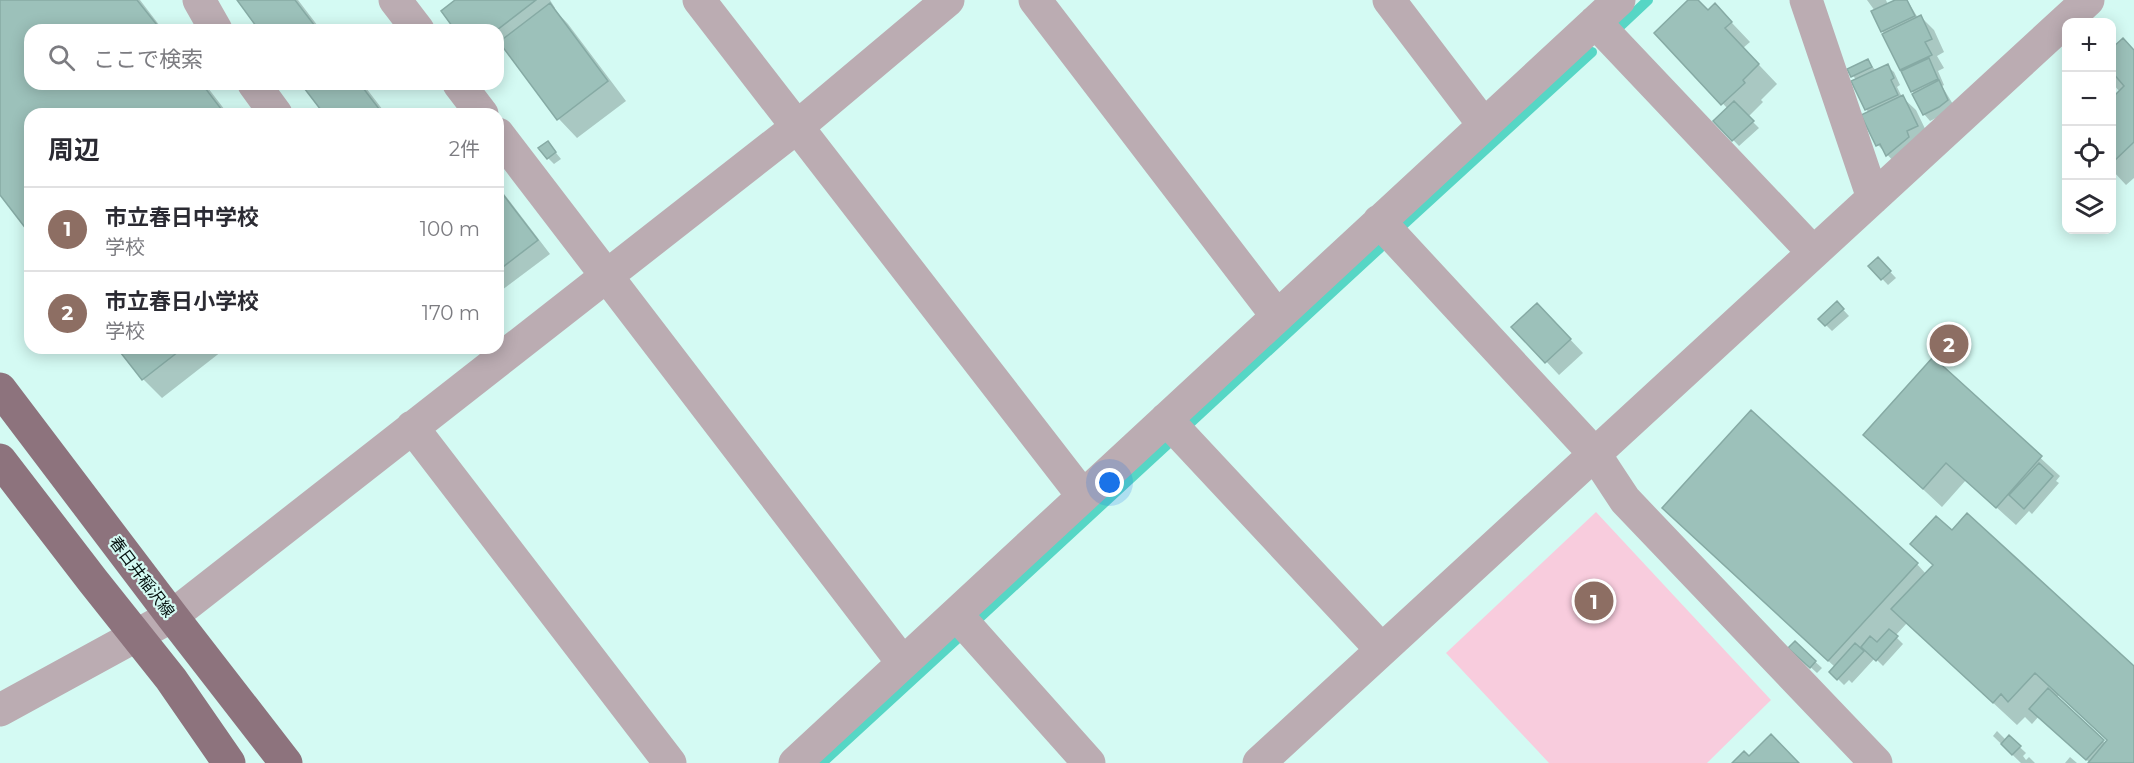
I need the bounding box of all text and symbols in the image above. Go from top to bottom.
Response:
map controls [2062,18,2116,234]
button: + [2062,18,2116,72]
search box [24,24,504,90]
icon: search [45,41,78,74]
text: ここで検索 [93,46,203,73]
button: − [2062,72,2116,126]
button: locate [2062,126,2116,180]
text: 周辺 [48,134,100,166]
text: 2件 [449,137,480,161]
button: layers [2062,180,2116,234]
text: 市立春日中学校 [105,204,259,231]
text: 1 [64,217,71,241]
text: 100 m [420,217,480,241]
text: 学校 [105,235,145,259]
text: 市立春日小学校 [105,288,259,315]
text: 2 [62,301,73,325]
text: 170 m [422,301,480,325]
text: 学校 [105,319,145,343]
pin: 2 [1930,322,1968,366]
your location [1095,468,1124,497]
street label: 春日井稲沢線 [106,533,178,621]
pin: 1 [1574,578,1614,624]

